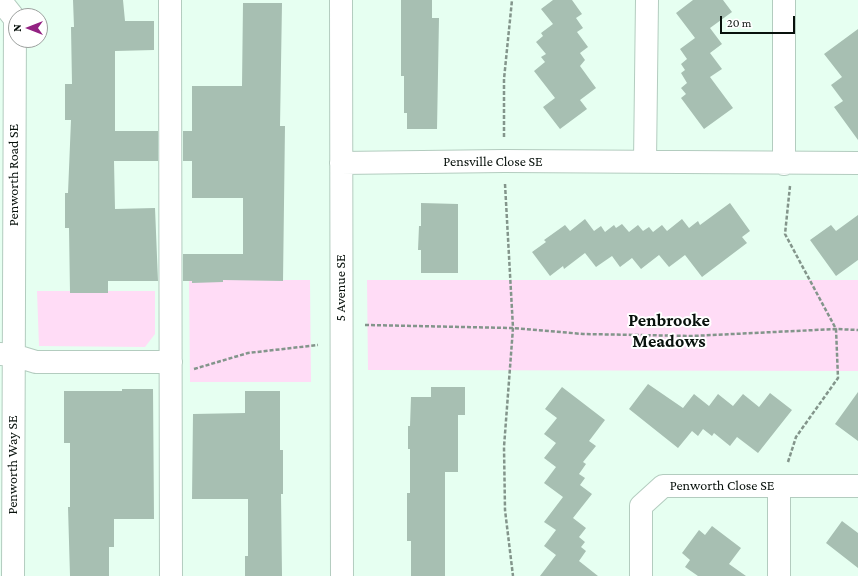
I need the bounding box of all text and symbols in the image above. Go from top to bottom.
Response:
north arrow [8,8,48,48]
scale bar [722,8,797,34]
text: 20 m [727,16,751,30]
text: N [11,24,23,32]
street label: Penworth Road SE [6,124,22,226]
street label: Pensville Close SE [443,154,543,170]
street label: 5 Avenue SE [333,254,349,322]
district label: Penbrooke Meadows [628,309,710,352]
street label: Penworth Way SE [5,415,21,515]
street label: Penworth Close SE [670,478,774,494]

